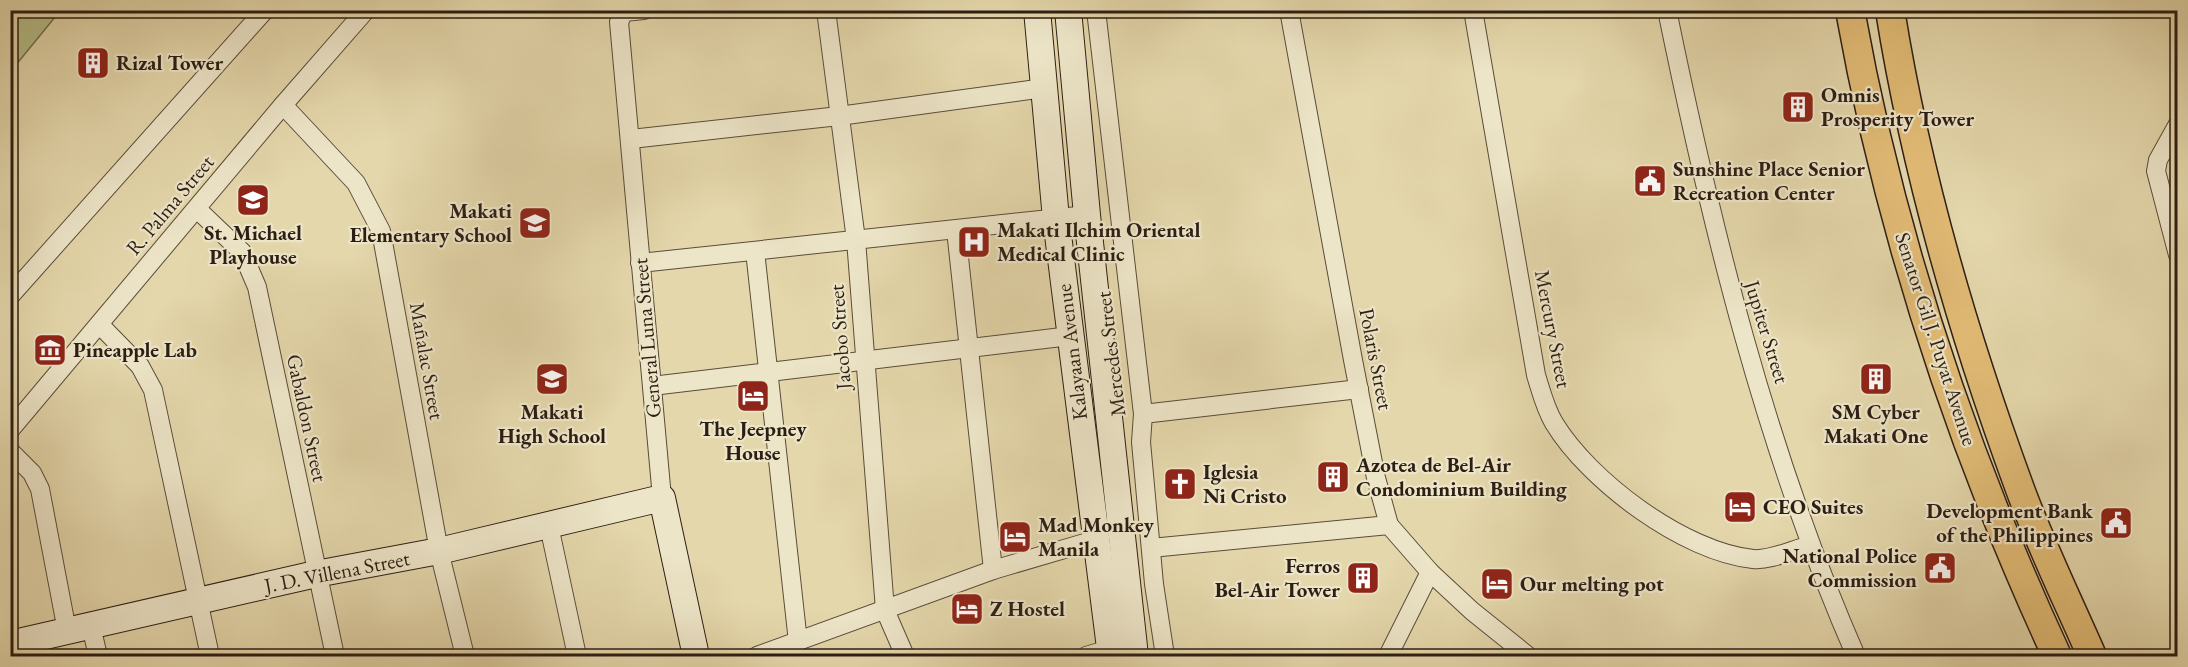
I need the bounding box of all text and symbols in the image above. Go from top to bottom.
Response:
building icon: Rizal Tower [75,45,111,81]
place label: Rizal Tower [116,49,223,76]
place label: Omnis Prosperity Tower [1821,81,1974,132]
building icon: Omnis Prosperity Tower [1780,89,1816,125]
street label: R. Palma Street [120,149,220,260]
place label: Sunshine Place Senior Recreation Center [1673,155,1865,206]
public building icon: Sunshine Place Senior Recreation Center [1632,163,1668,199]
school or university icon: St. Michael Playhouse [235,182,271,218]
place label: Makati Elementary School [350,197,512,248]
school or university icon: Makati Elementary School [517,205,553,241]
place label: Makati Ilchim Oriental Medical Clinic [997,216,1201,267]
place label: St. Michael Playhouse [204,219,302,270]
hospital icon: Makati Ilchim Oriental Medical Clinic [956,224,992,260]
street label: Senator Gil J. Puyat Avenue [1889,229,1984,449]
street label: General Luna Street [626,256,667,419]
street label: Mercury Street [1529,267,1578,391]
street label: Jupiter Street [1738,275,1796,387]
street label: Kalayaan Avenue [1050,282,1093,422]
street label: Jacobo Street [822,283,857,393]
street label: Mercedes Street [1089,290,1132,418]
street label: Mañalac Street [404,300,451,422]
street label: Polaris Street [1353,306,1400,413]
museum icon: Pineapple Lab [32,332,68,368]
place label: Pineapple Lab [73,336,197,363]
street label: Gabaldon Street [281,352,334,485]
school or university icon: Makati High School [534,361,570,397]
building icon: SM Cyber Makati One [1858,361,1894,397]
hotel icon: The Jeepney House [735,378,771,414]
place label: Makati High School [498,398,606,449]
place label: SM Cyber Makati One [1824,398,1928,449]
place label: The Jeepney House [699,415,808,466]
place label: Azotea de Bel-Air Condominium Building [1355,451,1567,502]
place label: Iglesia Ni Cristo [1203,458,1287,509]
building icon: Azotea de Bel-Air Condominium Building [1315,459,1351,495]
church icon: Iglesia Ni Cristo [1162,466,1198,502]
hotel icon: CEO Suites [1722,489,1758,525]
place label: CEO Suites [1763,493,1863,520]
place label: Development Bank of the Philippines [1926,497,2094,548]
public building icon: Development Bank of the Philippines [2098,505,2134,541]
place label: Mad Monkey Manila [1038,511,1155,562]
hotel icon: Mad Monkey Manila [997,519,1033,555]
place label: National Police Commission [1783,542,1917,593]
street label: J. D. Villena Street [260,544,412,599]
public building icon: National Police Commission [1922,550,1958,586]
place label: Ferros Bel-Air Tower [1215,552,1340,603]
building icon: Ferros Bel-Air Tower [1345,560,1381,596]
hotel icon: Our melting pot [1479,566,1515,602]
place label: Our melting pot [1520,570,1664,597]
hotel icon: Z Hostel [949,591,985,627]
place label: Z Hostel [990,595,1065,622]

